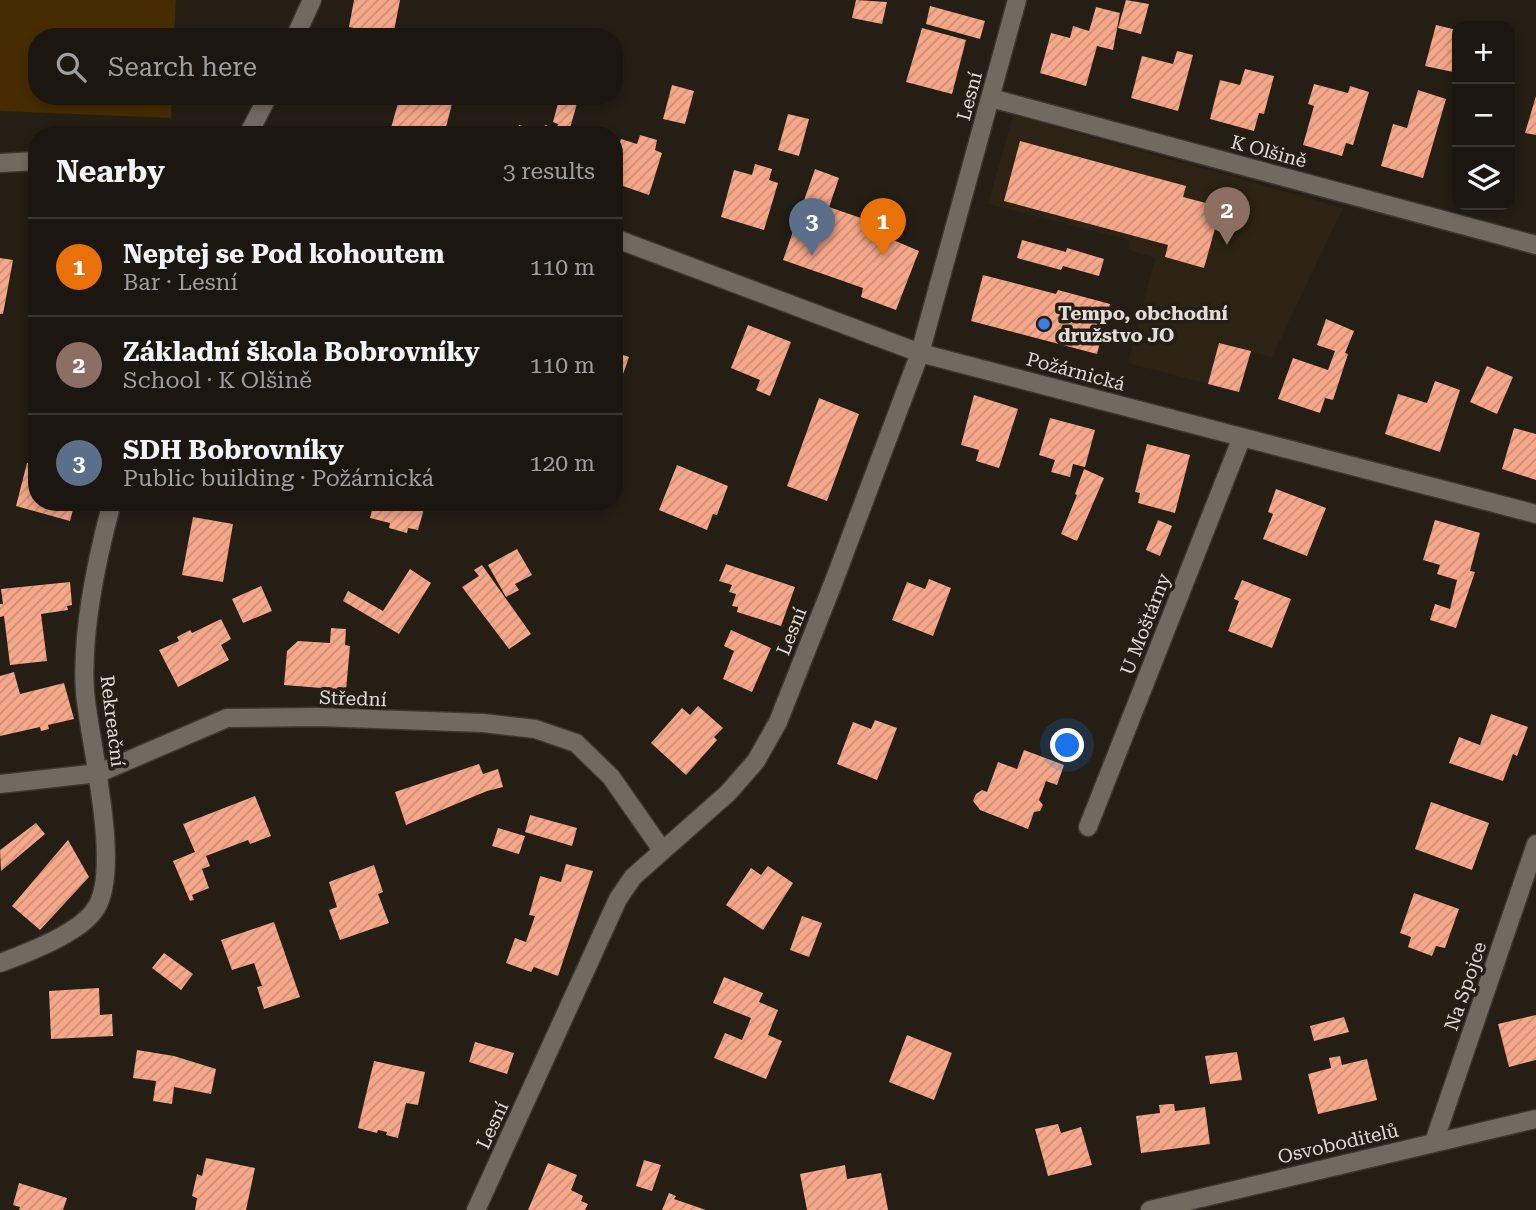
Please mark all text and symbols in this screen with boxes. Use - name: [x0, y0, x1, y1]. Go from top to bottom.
- map controls: [1452, 21, 1515, 210]
- button: +: [1452, 21, 1515, 84]
- search box: [28, 28, 623, 105]
- icon: search: [52, 48, 90, 86]
- text: Search here: [108, 52, 257, 82]
- street label: Lesní: [952, 69, 987, 123]
- button: −: [1452, 84, 1515, 147]
- street label: K Olšině: [1229, 130, 1309, 173]
- button: layers: [1452, 147, 1515, 210]
- text: Nearby: [56, 154, 165, 189]
- text: 3 results: [503, 158, 595, 185]
- pin: 2: [1204, 187, 1250, 245]
- pin: 3: [789, 198, 835, 256]
- pin: 1: [860, 198, 906, 256]
- text: Neptej se Pod kohoutem: [123, 239, 445, 269]
- text: 1: [73, 254, 85, 281]
- text: 110 m: [530, 254, 595, 281]
- text: Bar · Lesní: [123, 269, 238, 296]
- place label: Tempo, obchodní družstvo JO: [1058, 302, 1228, 347]
- marker: Tempo, obchodní družstvo JO: [1036, 316, 1052, 332]
- text: Základní škola Bobrovníky: [123, 337, 480, 367]
- street label: Požárnická: [1024, 347, 1128, 396]
- text: 2: [73, 352, 85, 379]
- text: 110 m: [530, 352, 595, 379]
- text: School · K Olšině: [123, 367, 312, 394]
- text: SDH Bobrovníky: [123, 435, 344, 465]
- text: 3: [73, 450, 85, 477]
- text: 120 m: [530, 450, 595, 477]
- text: Public building · Požárnická: [123, 465, 434, 492]
- street label: U Moštárny: [1116, 569, 1176, 678]
- street label: Lesní: [772, 604, 811, 659]
- street label: Rekreační: [95, 674, 130, 768]
- street label: Střední: [319, 686, 387, 711]
- your location: [1050, 728, 1084, 762]
- street label: Na Spojce: [1440, 939, 1491, 1034]
- street label: Lesní: [472, 1098, 513, 1153]
- street label: Osvoboditelů: [1275, 1118, 1401, 1169]

